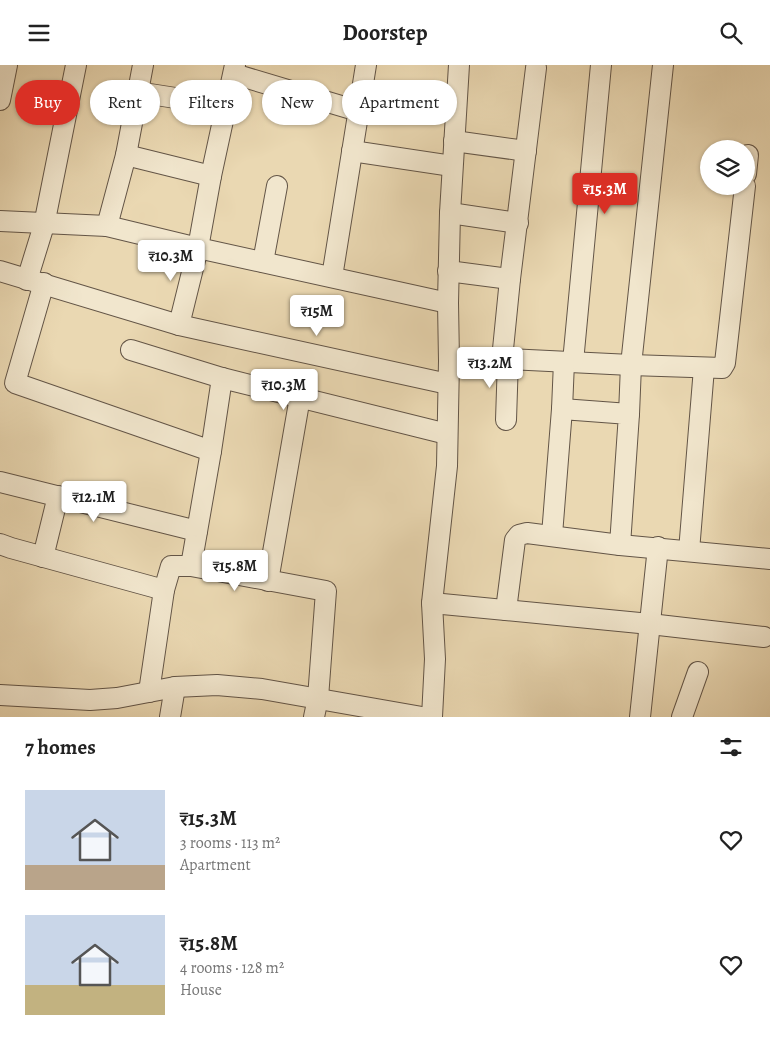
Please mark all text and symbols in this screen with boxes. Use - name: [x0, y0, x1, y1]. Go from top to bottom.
- text: Doorstep: [342, 18, 428, 48]
- icon: menu: [25, 19, 53, 47]
- icon: search: [717, 19, 745, 47]
- chip: Buy: [15, 80, 80, 125]
- chip: Rent: [90, 80, 160, 125]
- chip: Filters: [170, 80, 252, 125]
- chip: New: [262, 80, 332, 125]
- chip: Apartment: [342, 80, 457, 125]
- map controls: [700, 140, 755, 195]
- button: layers: [700, 140, 755, 195]
- pin: ₹15.3M: [564, 173, 646, 215]
- text: ₹15.3M: [583, 178, 627, 200]
- pin: ₹10.3M: [130, 239, 212, 282]
- text: ₹10.3M: [149, 245, 193, 267]
- pin: ₹15M: [287, 295, 347, 337]
- text: ₹15M: [301, 300, 333, 322]
- pin: ₹13.2M: [449, 347, 531, 389]
- text: ₹13.2M: [468, 352, 512, 374]
- pin: ₹10.3M: [243, 369, 325, 411]
- text: ₹10.3M: [262, 374, 306, 396]
- pin: ₹12.1M: [53, 481, 135, 523]
- text: ₹12.1M: [72, 486, 116, 508]
- pin: ₹15.8M: [194, 549, 276, 592]
- text: ₹15.8M: [213, 555, 257, 577]
- text: 7 homes: [25, 733, 96, 761]
- icon: filters: [717, 733, 745, 761]
- text: ₹15.3M: [180, 804, 237, 832]
- icon: home: [65, 810, 125, 870]
- icon: heart: [717, 826, 745, 854]
- text: 3 rooms · 113 m²: [180, 832, 280, 854]
- text: Apartment: [180, 854, 251, 876]
- text: ₹15.8M: [180, 929, 238, 957]
- icon: home: [65, 935, 125, 995]
- icon: heart: [717, 951, 745, 979]
- text: 4 rooms · 128 m²: [180, 957, 284, 979]
- text: House: [180, 979, 222, 1001]

